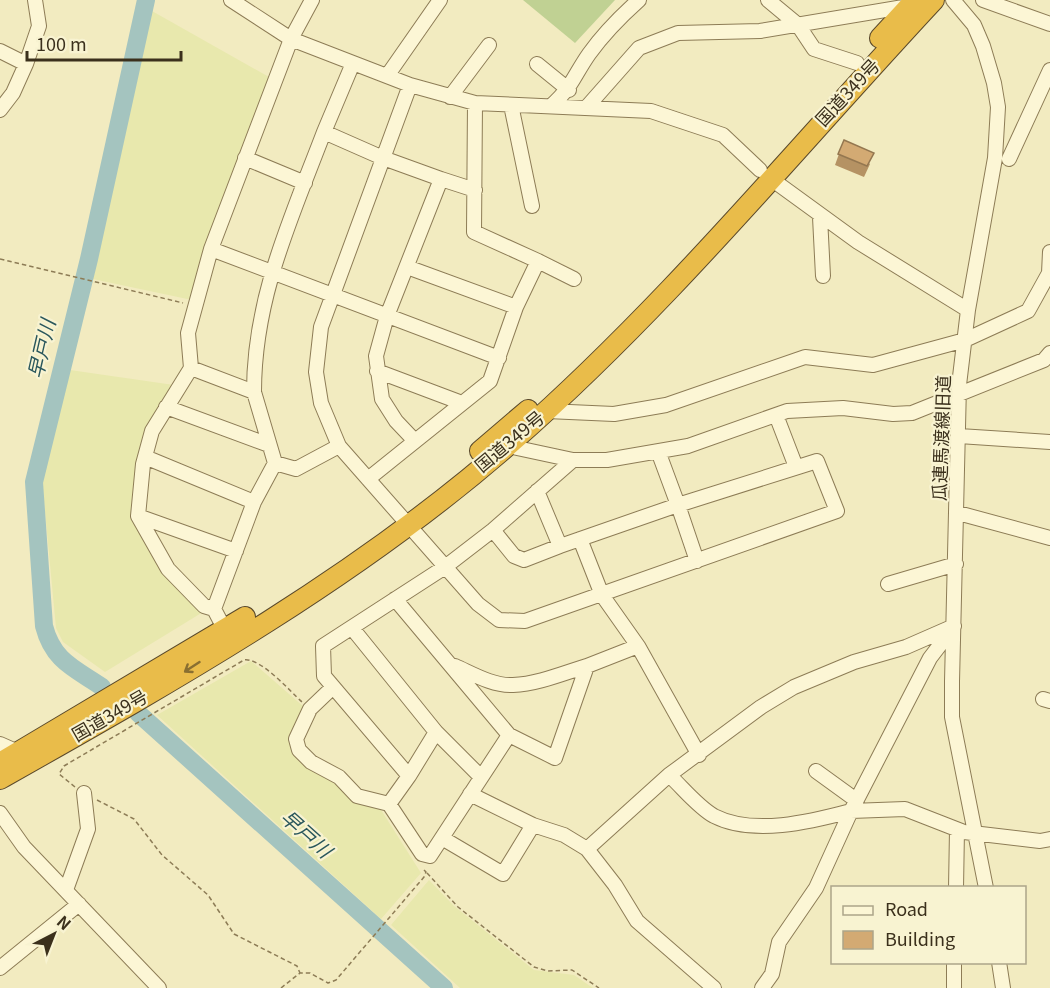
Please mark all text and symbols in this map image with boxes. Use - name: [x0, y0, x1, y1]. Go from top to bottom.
- scale bar: [27, 24, 182, 62]
- text: 100 m: [36, 30, 87, 56]
- street label: 国道349号: [808, 52, 885, 131]
- water label: 早戸川: [20, 314, 62, 381]
- street label: 瓜連馬渡線旧道: [925, 375, 955, 501]
- street label: 国道349号: [468, 404, 549, 477]
- one-way arrow: [184, 661, 200, 673]
- street label: 国道349号: [66, 682, 152, 747]
- water label: 早戸川: [275, 802, 340, 865]
- legend: [831, 886, 1026, 964]
- text: Road: [885, 895, 928, 921]
- north arrow: [24, 904, 84, 964]
- text: N: [52, 909, 77, 935]
- text: Building: [885, 925, 955, 951]

